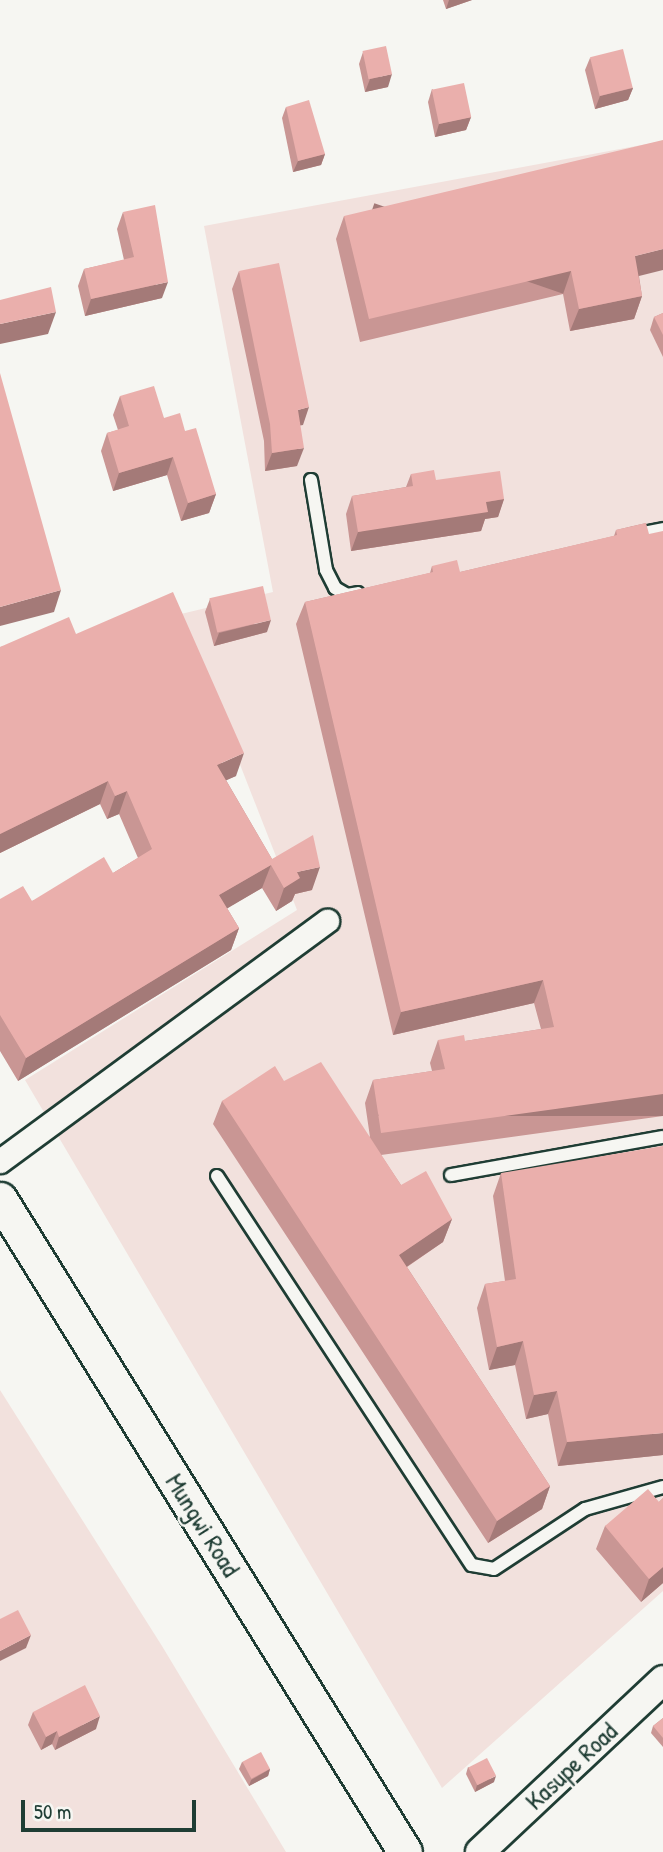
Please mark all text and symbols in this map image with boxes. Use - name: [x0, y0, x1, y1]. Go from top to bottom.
- street label: Mungwi Road: [159, 1468, 247, 1582]
- street label: Kasupe Road: [519, 1716, 623, 1816]
- scale bar: [24, 1786, 200, 1830]
- text: 50 m: [34, 1797, 71, 1826]

